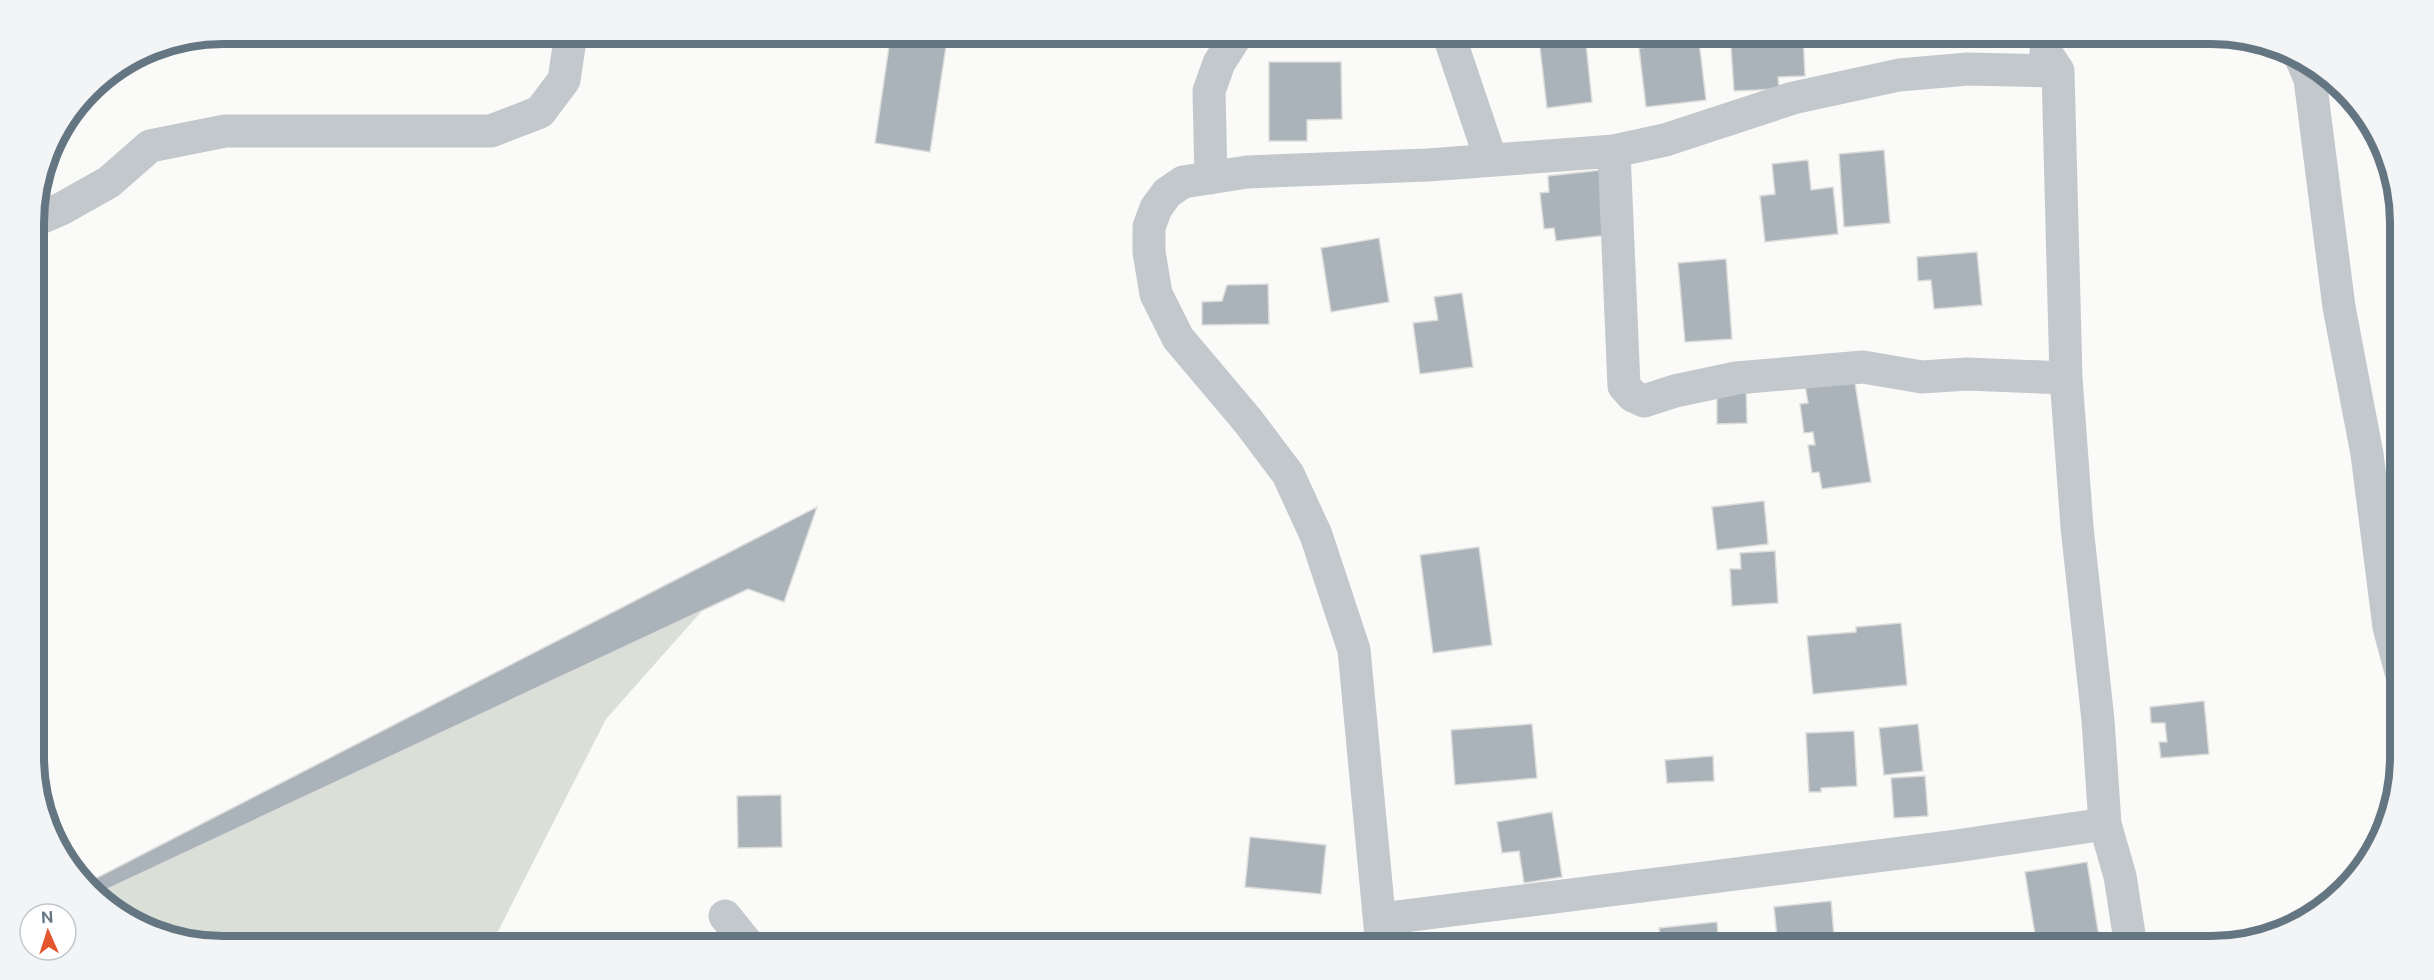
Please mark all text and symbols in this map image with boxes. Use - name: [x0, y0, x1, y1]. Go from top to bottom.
- north arrow: [18, 902, 78, 962]
- text: N: [40, 908, 54, 927]

